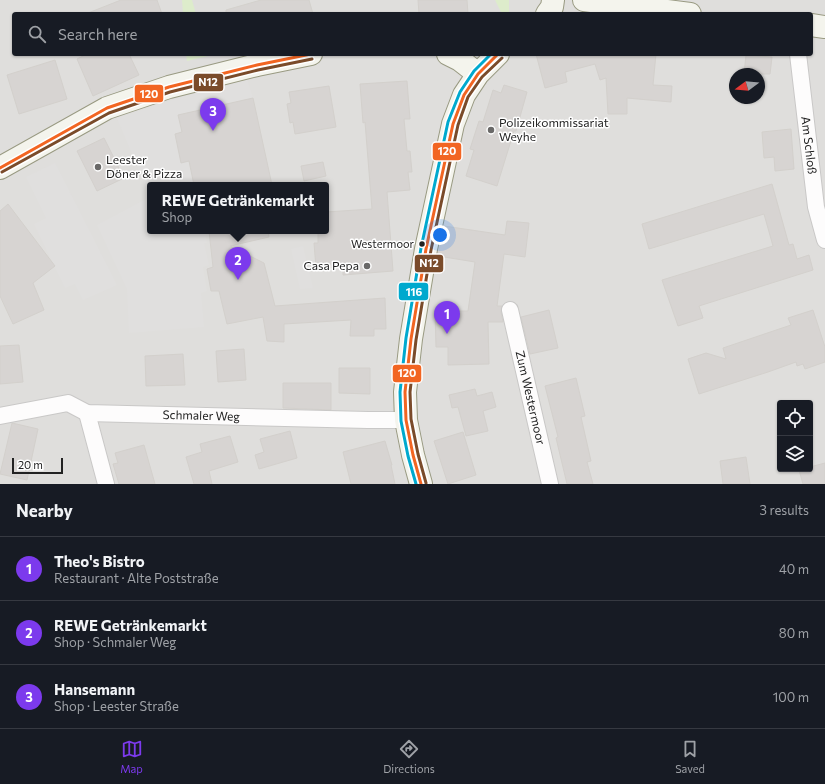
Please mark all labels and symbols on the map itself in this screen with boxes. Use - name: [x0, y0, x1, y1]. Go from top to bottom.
- north arrow: [729, 68, 765, 104]
- line badge: N12: [193, 73, 224, 92]
- text: N12: [198, 75, 218, 88]
- line badge: 120: [134, 84, 164, 103]
- text: 120: [140, 87, 158, 100]
- pin: 3: [200, 98, 226, 131]
- place label: Polizeikommissariat Weyhe: [499, 115, 609, 143]
- street label: Am Schloß: [799, 115, 820, 175]
- marker: Polizeikommissariat Weyhe: [486, 125, 496, 135]
- line badge: 120: [432, 142, 462, 161]
- text: 120: [438, 144, 456, 157]
- place label: Leester Döner & Pizza: [106, 152, 182, 180]
- marker: Leester Döner & Pizza: [93, 162, 103, 172]
- your location: [430, 225, 450, 245]
- place label: Westermoor: [351, 237, 415, 250]
- marker: Westermoor: [417, 239, 427, 249]
- pin: 2: [225, 247, 251, 280]
- line badge: N12: [414, 254, 444, 273]
- text: N12: [419, 256, 439, 269]
- place label: Casa Pepa: [303, 258, 359, 272]
- marker: Casa Pepa: [362, 261, 372, 271]
- line badge: 116: [398, 282, 429, 301]
- text: 116: [406, 285, 423, 298]
- pin: 1: [434, 301, 460, 334]
- street label: Zum Westermoor: [514, 349, 549, 446]
- line badge: 120: [392, 364, 422, 383]
- text: 120: [398, 366, 416, 379]
- street label: Schmaler Weg: [162, 407, 241, 423]
- scale bar: [12, 456, 63, 475]

